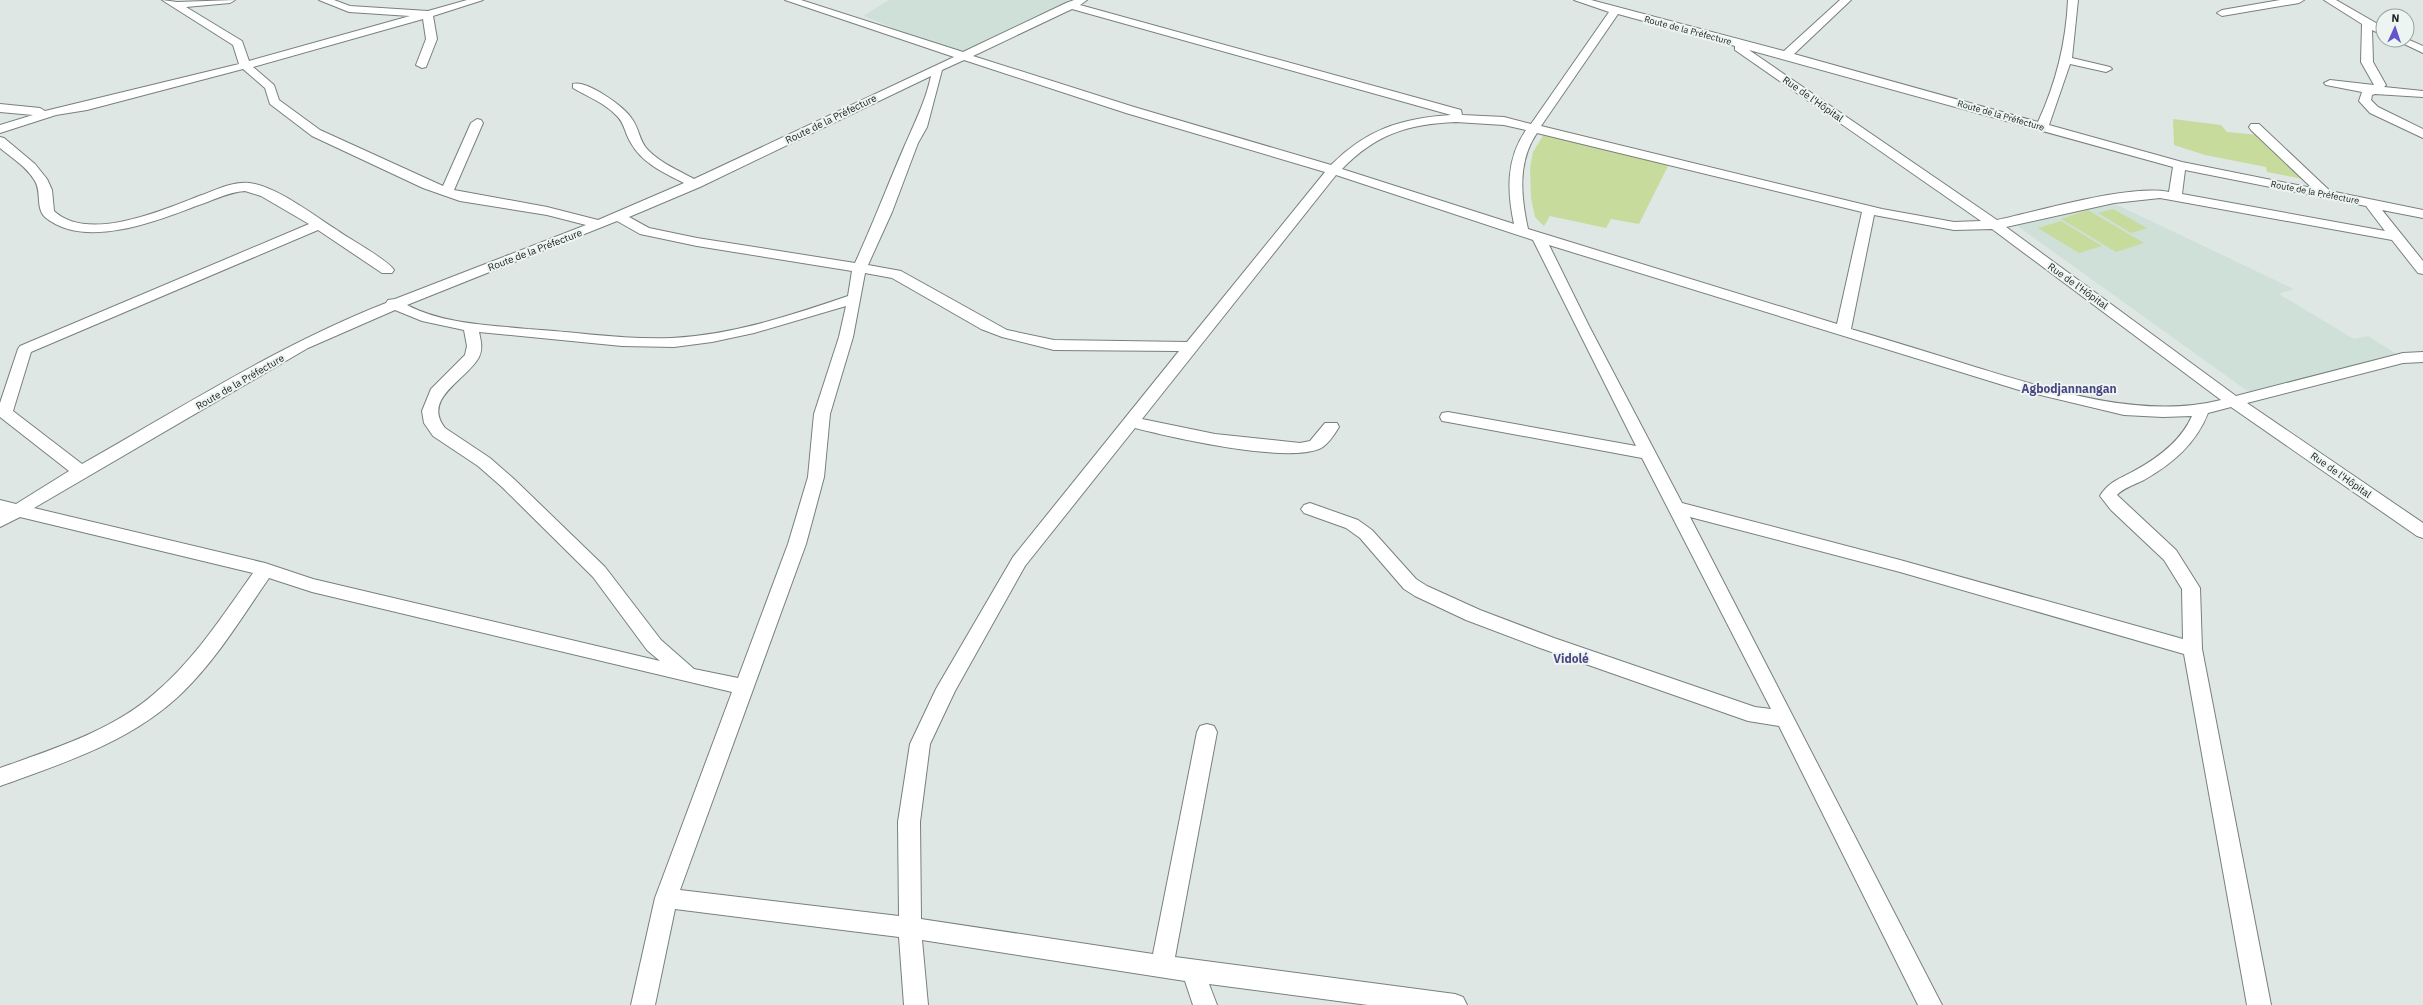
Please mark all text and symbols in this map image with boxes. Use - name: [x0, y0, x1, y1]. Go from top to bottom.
- north arrow: [2375, 8, 2415, 48]
- text: N: [2391, 11, 2400, 25]
- street label: Route de la Préfecture: [1643, 13, 1733, 47]
- street label: Rue de l'Hôpital: [1780, 73, 1846, 125]
- street label: Route de la Préfecture: [783, 91, 879, 147]
- street label: Route de la Préfecture: [1956, 97, 2046, 133]
- street label: Route de la Préfecture: [2270, 178, 2360, 206]
- street label: Route de la Préfecture: [486, 226, 584, 274]
- street label: Rue de l'Hôpital: [2045, 260, 2111, 312]
- street label: Route de la Préfecture: [193, 351, 287, 413]
- district label: Agbodjannangan: [2021, 381, 2117, 396]
- street label: Rue de l'Hôpital: [2308, 449, 2374, 501]
- district label: Vidolé: [1553, 651, 1589, 666]

